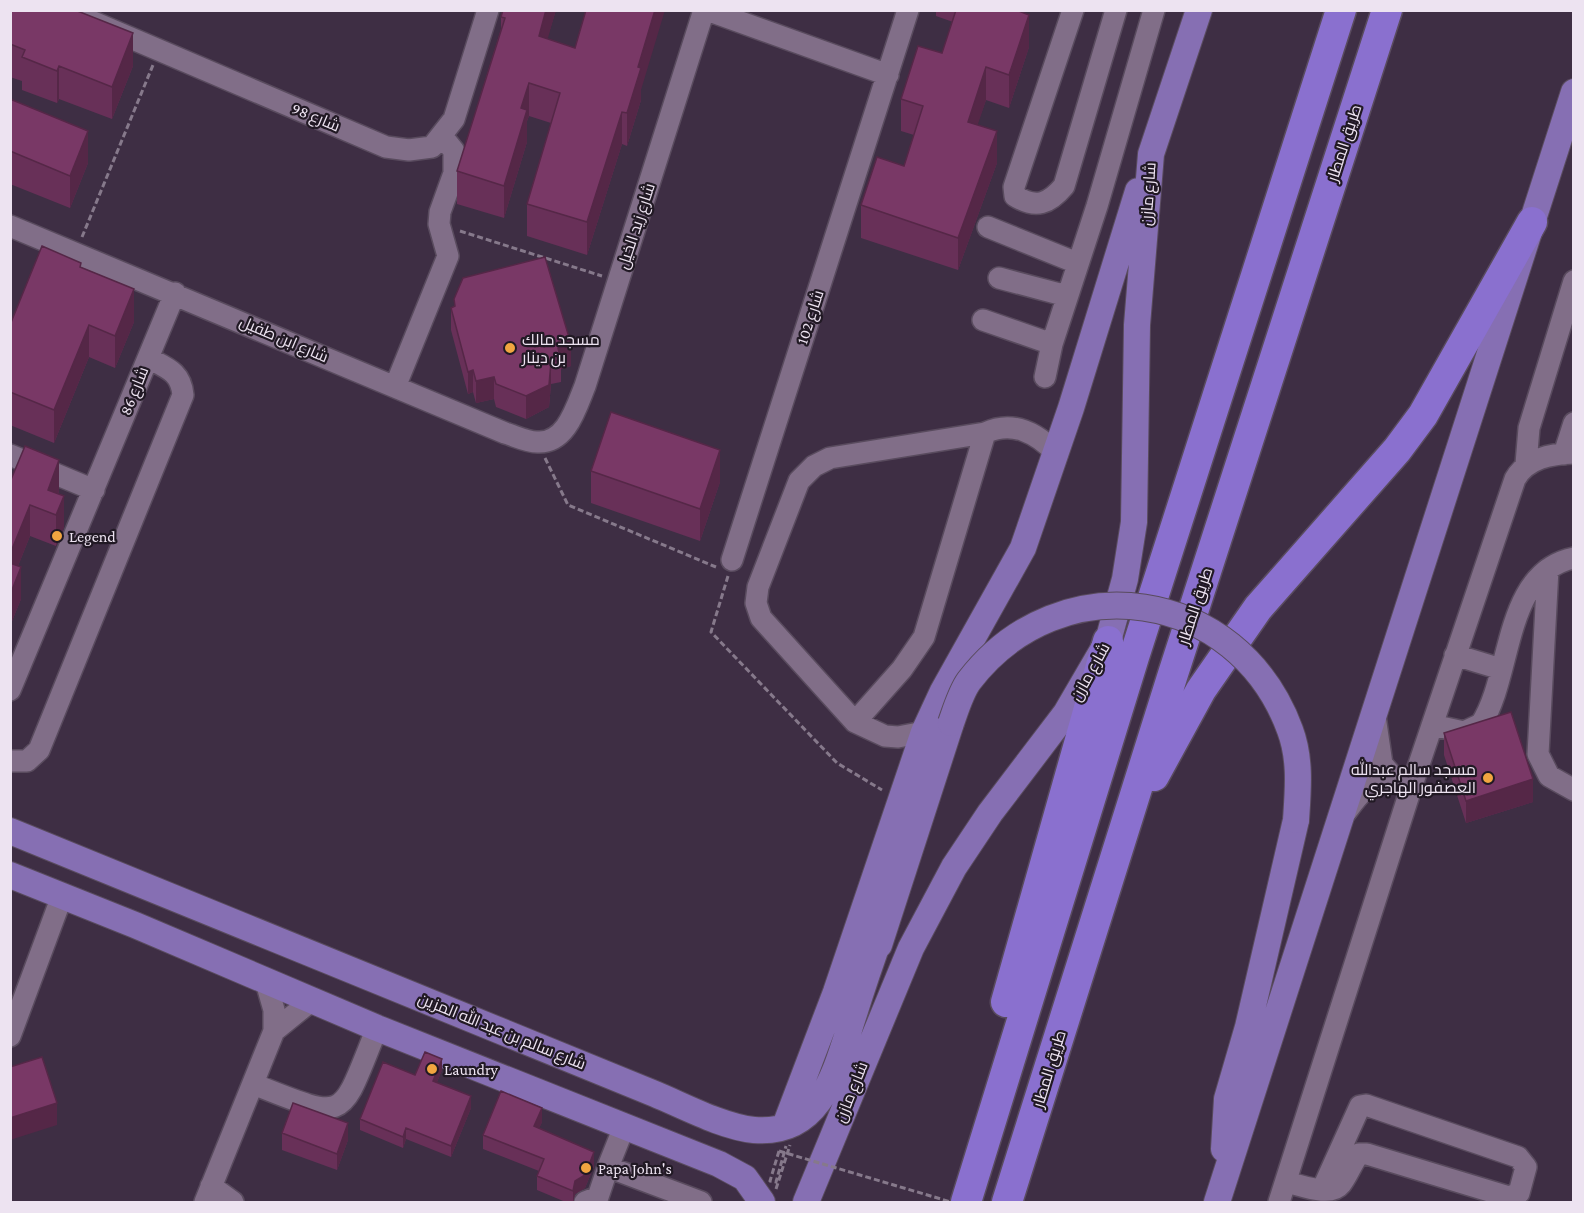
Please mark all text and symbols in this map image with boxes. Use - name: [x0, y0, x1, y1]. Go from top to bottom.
- street label: شارع 98: [288, 99, 343, 137]
- street label: طريق المطار: [1323, 102, 1366, 185]
- street label: شارع مازن: [1137, 162, 1162, 227]
- street label: شارع زيد الخيل: [614, 181, 661, 272]
- street label: شارع 102: [793, 288, 830, 347]
- street label: شارع ابن طفيل: [236, 313, 331, 368]
- place label: مسجد مالك بن دينار: [521, 331, 600, 368]
- marker: مسجد مالك بن دينار: [503, 341, 517, 355]
- street label: شارع 86: [117, 364, 154, 419]
- place label: Legend: [69, 528, 116, 546]
- marker: Legend: [50, 529, 64, 543]
- street label: طريق المطار: [1174, 565, 1217, 648]
- street label: شارع مازن: [1067, 640, 1116, 706]
- place label: مسجد سالم عبدالله العصفور الهاجري: [1351, 759, 1476, 801]
- marker: مسجد سالم عبدالله العصفور الهاجري: [1481, 771, 1495, 785]
- street label: شارع سالم بن عبد الله المزين: [415, 988, 589, 1075]
- street label: طريق المطار: [1029, 1028, 1071, 1111]
- street label: شارع مازن: [831, 1059, 874, 1126]
- place label: Laundry: [444, 1061, 499, 1079]
- marker: Laundry: [425, 1062, 439, 1076]
- place label: Papa John's: [598, 1160, 672, 1178]
- marker: Papa John's: [579, 1161, 593, 1175]

